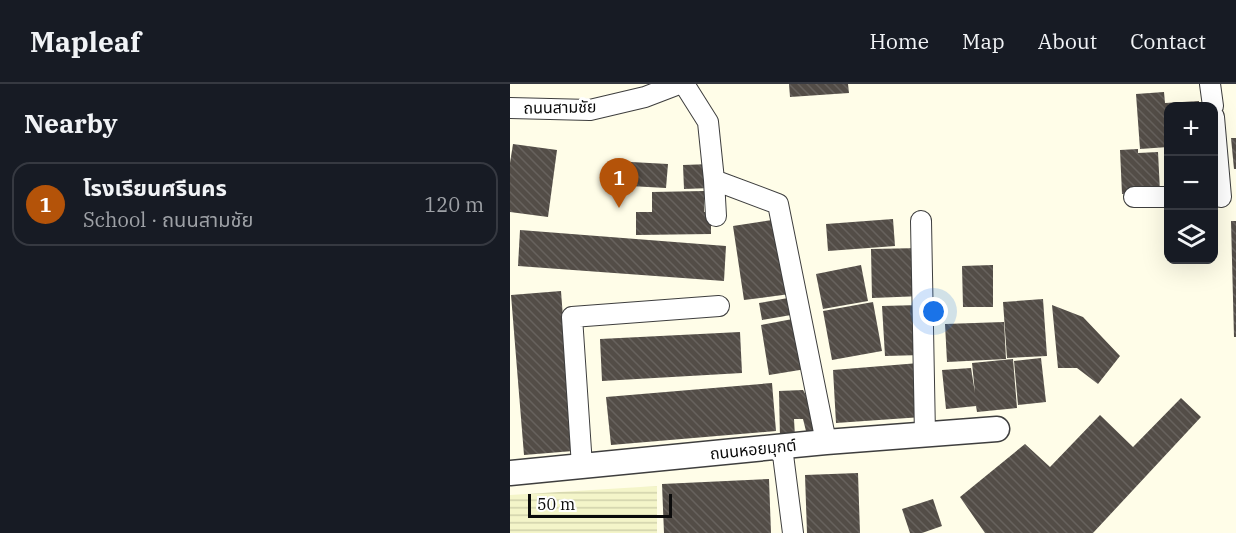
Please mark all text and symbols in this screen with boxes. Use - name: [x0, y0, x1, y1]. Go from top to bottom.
- text: Mapleaf: [30, 23, 141, 60]
- text: Home: [869, 27, 929, 55]
- text: Map: [962, 27, 1005, 55]
- text: About: [1038, 27, 1097, 55]
- text: Contact: [1130, 27, 1206, 55]
- street label: ถนนสามชัย: [523, 96, 597, 118]
- map controls: [1164, 102, 1218, 264]
- button: +: [1164, 102, 1218, 156]
- text: Nearby: [24, 106, 118, 140]
- button: −: [1164, 156, 1218, 210]
- pin: 1: [600, 158, 638, 208]
- text: โรงเรียนศรีนคร: [83, 173, 227, 202]
- text: 1: [40, 191, 52, 218]
- text: 120 m: [424, 191, 484, 218]
- text: School · ถนนสามชัย: [83, 206, 253, 233]
- button: layers: [1164, 210, 1218, 264]
- your location: [919, 297, 948, 326]
- street label: ถนนหอยมุกต์: [709, 435, 797, 463]
- scale bar: [528, 491, 672, 518]
- text: 50 m: [537, 494, 575, 514]

